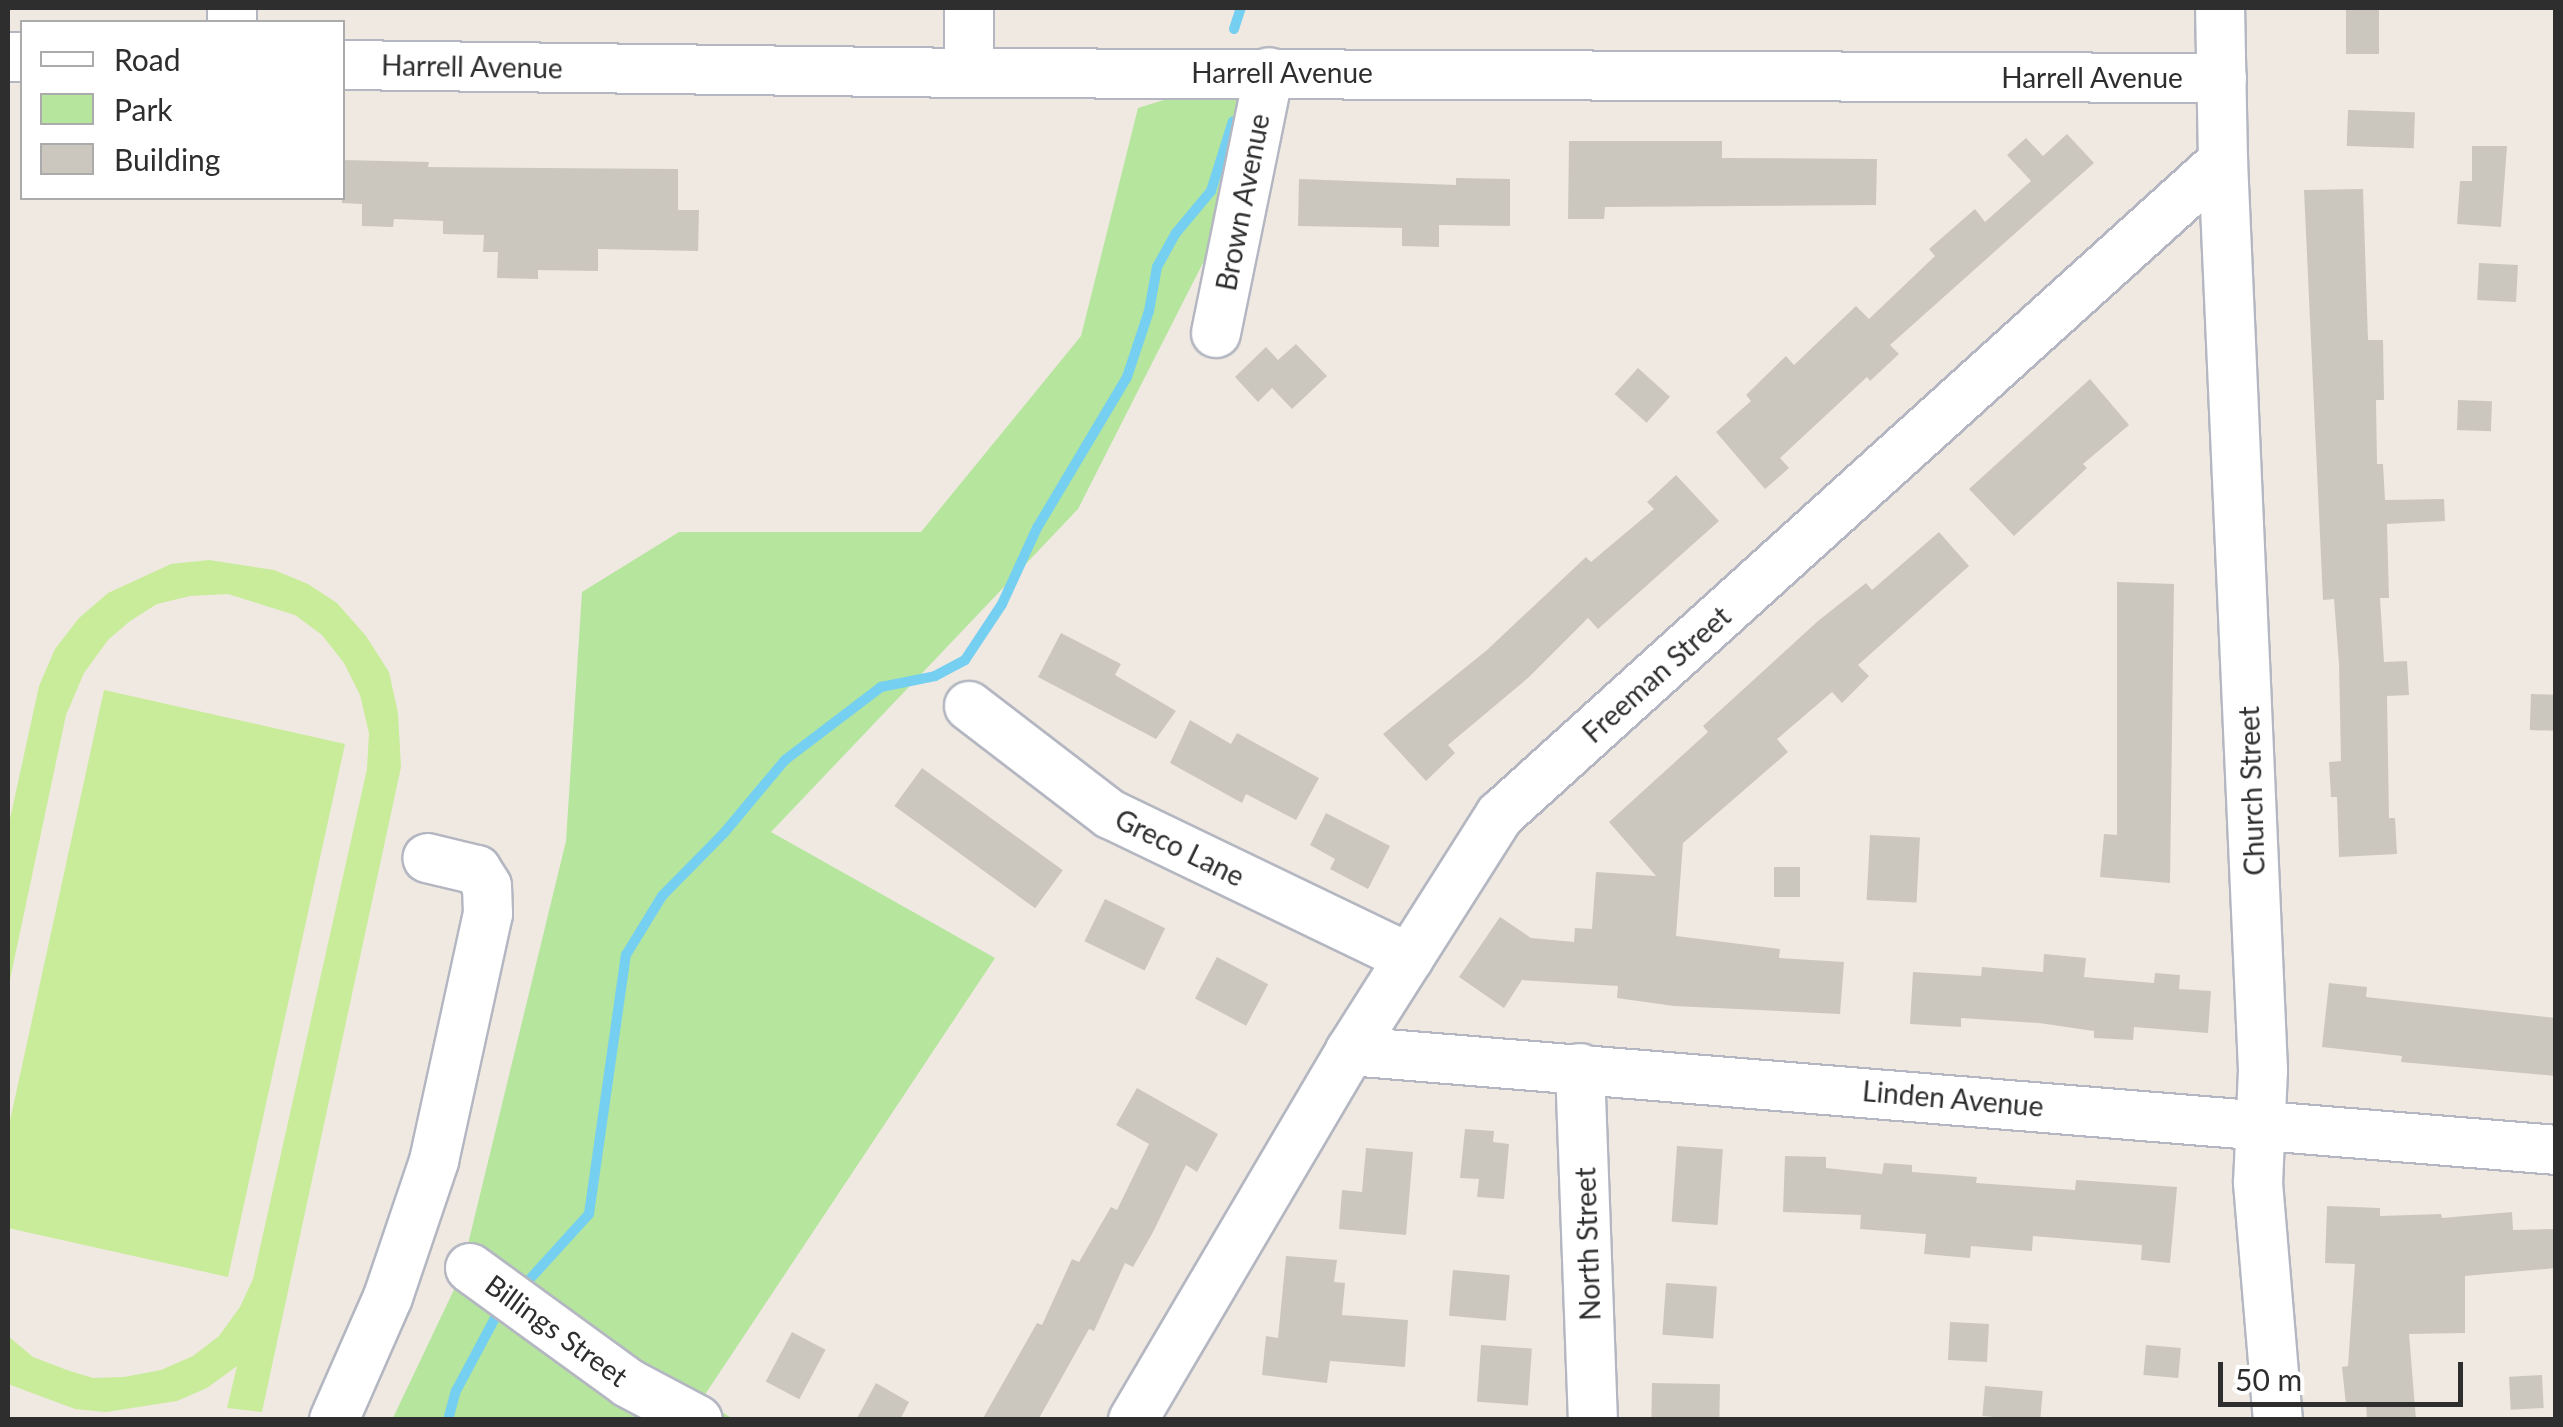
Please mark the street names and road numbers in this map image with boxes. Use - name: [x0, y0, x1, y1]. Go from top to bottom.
- street label: Harrell Avenue: [380, 48, 564, 84]
- street label: Harrell Avenue: [1191, 55, 1373, 89]
- street label: Harrell Avenue: [2001, 60, 2183, 94]
- street label: Brown Avenue: [1208, 110, 1276, 294]
- street label: Freeman Street: [1575, 599, 1737, 749]
- street label: Church Street: [2231, 706, 2271, 876]
- street label: Greco Lane: [1110, 801, 1250, 893]
- street label: Linden Avenue: [1861, 1073, 2045, 1123]
- street label: North Street: [1568, 1167, 1606, 1321]
- street label: Billings Street: [479, 1267, 635, 1393]

